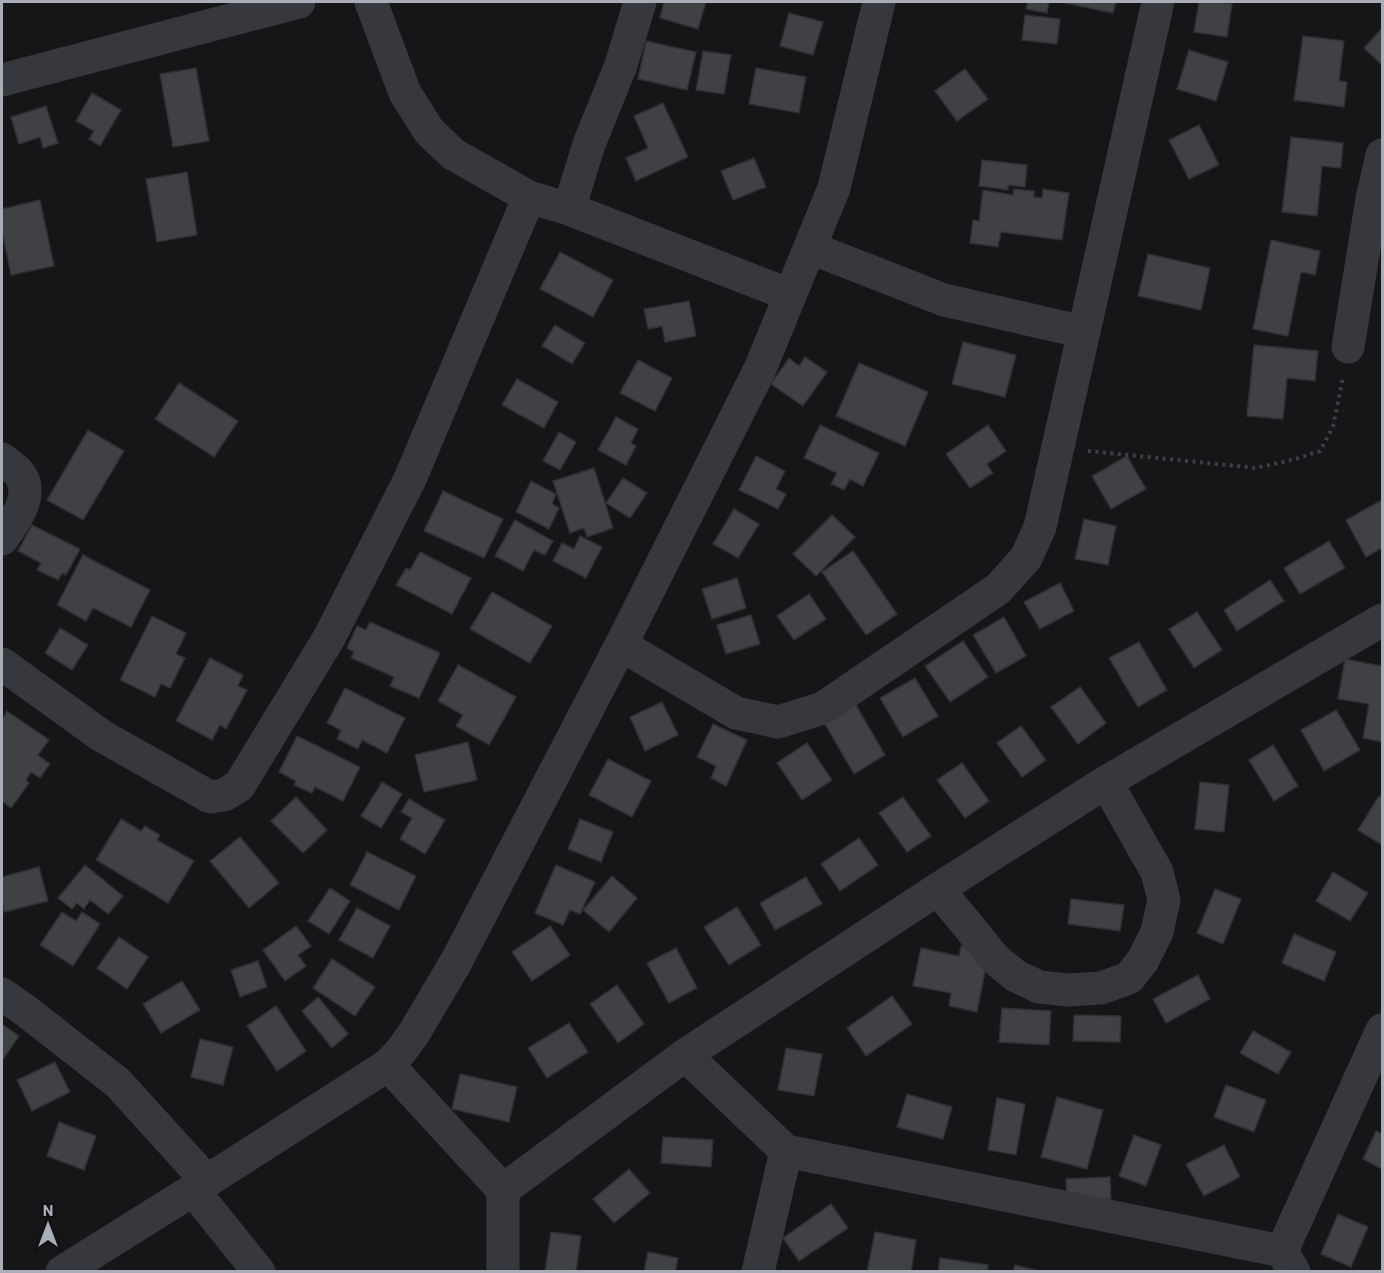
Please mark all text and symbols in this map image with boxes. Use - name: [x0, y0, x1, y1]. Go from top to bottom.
- north arrow: [18, 1195, 78, 1255]
- text: N: [43, 1200, 53, 1219]

